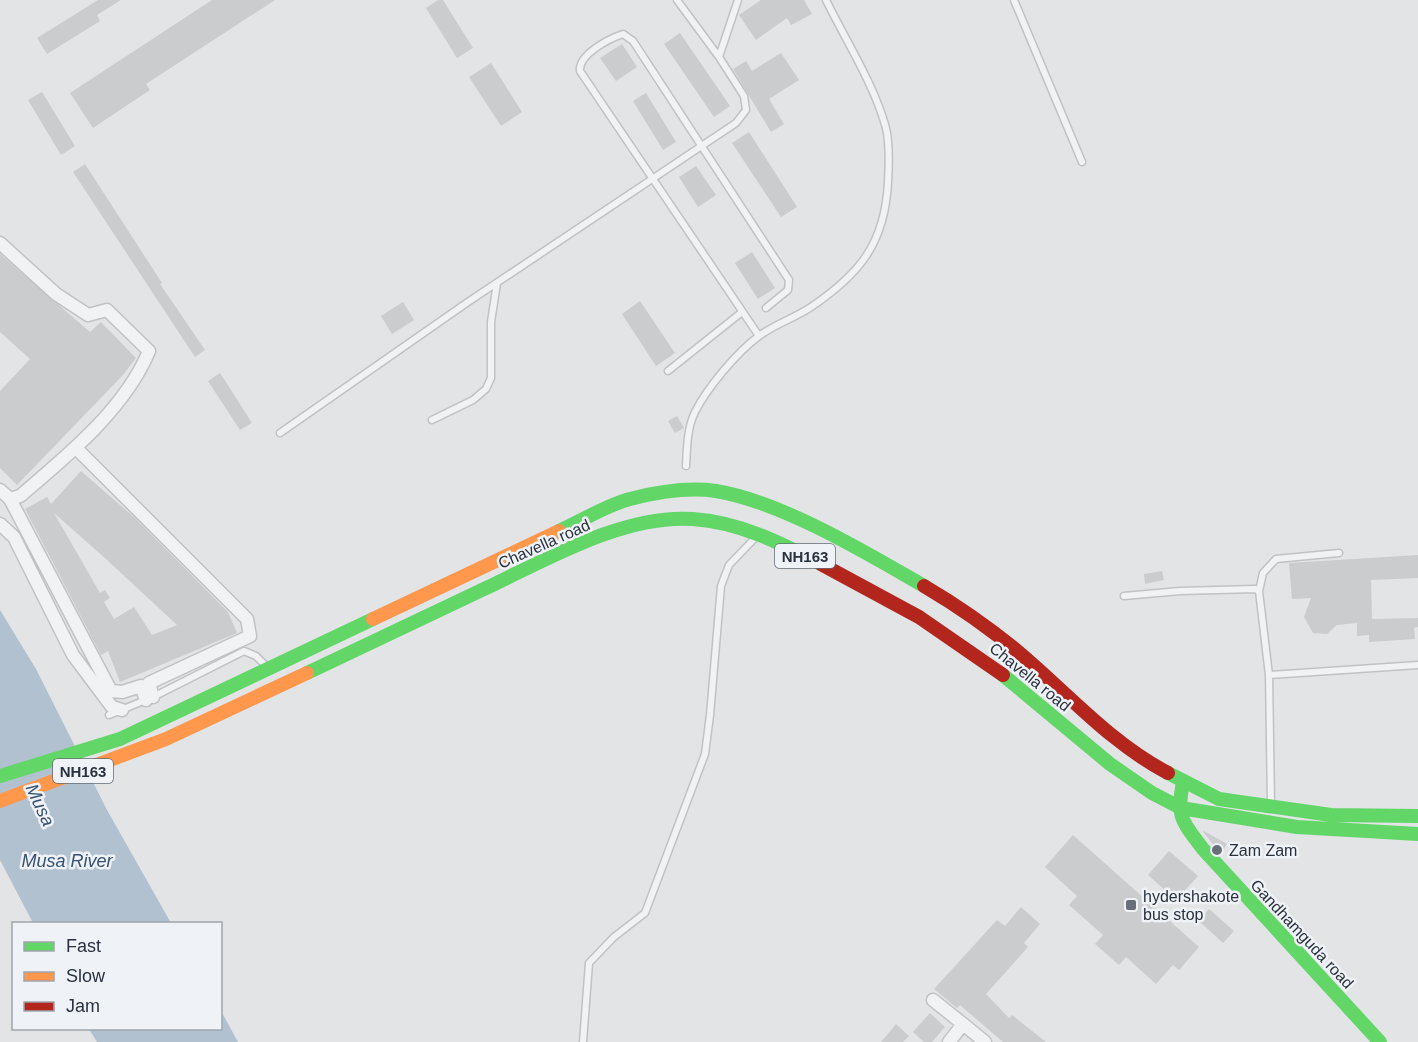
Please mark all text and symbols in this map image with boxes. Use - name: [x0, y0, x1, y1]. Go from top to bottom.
- street label: Chavella road: [495, 516, 593, 572]
- road number: NH163: [775, 544, 835, 568]
- street label: Chavella road: [986, 639, 1074, 715]
- road number: NH163: [53, 759, 113, 783]
- water label: Musa: [22, 781, 58, 829]
- place label: Zam Zam: [1229, 842, 1297, 859]
- marker: Zam Zam: [1210, 843, 1224, 857]
- water label: Musa River: [21, 851, 114, 871]
- street label: Gandhamguda road: [1247, 876, 1357, 992]
- place label: hydershakote bus stop: [1143, 888, 1239, 923]
- marker: hydershakote bus stop: [1124, 898, 1138, 912]
- legend: [12, 922, 222, 1030]
- text: Fast: [66, 936, 101, 956]
- text: Slow: [66, 966, 106, 986]
- text: Jam: [66, 996, 100, 1016]

